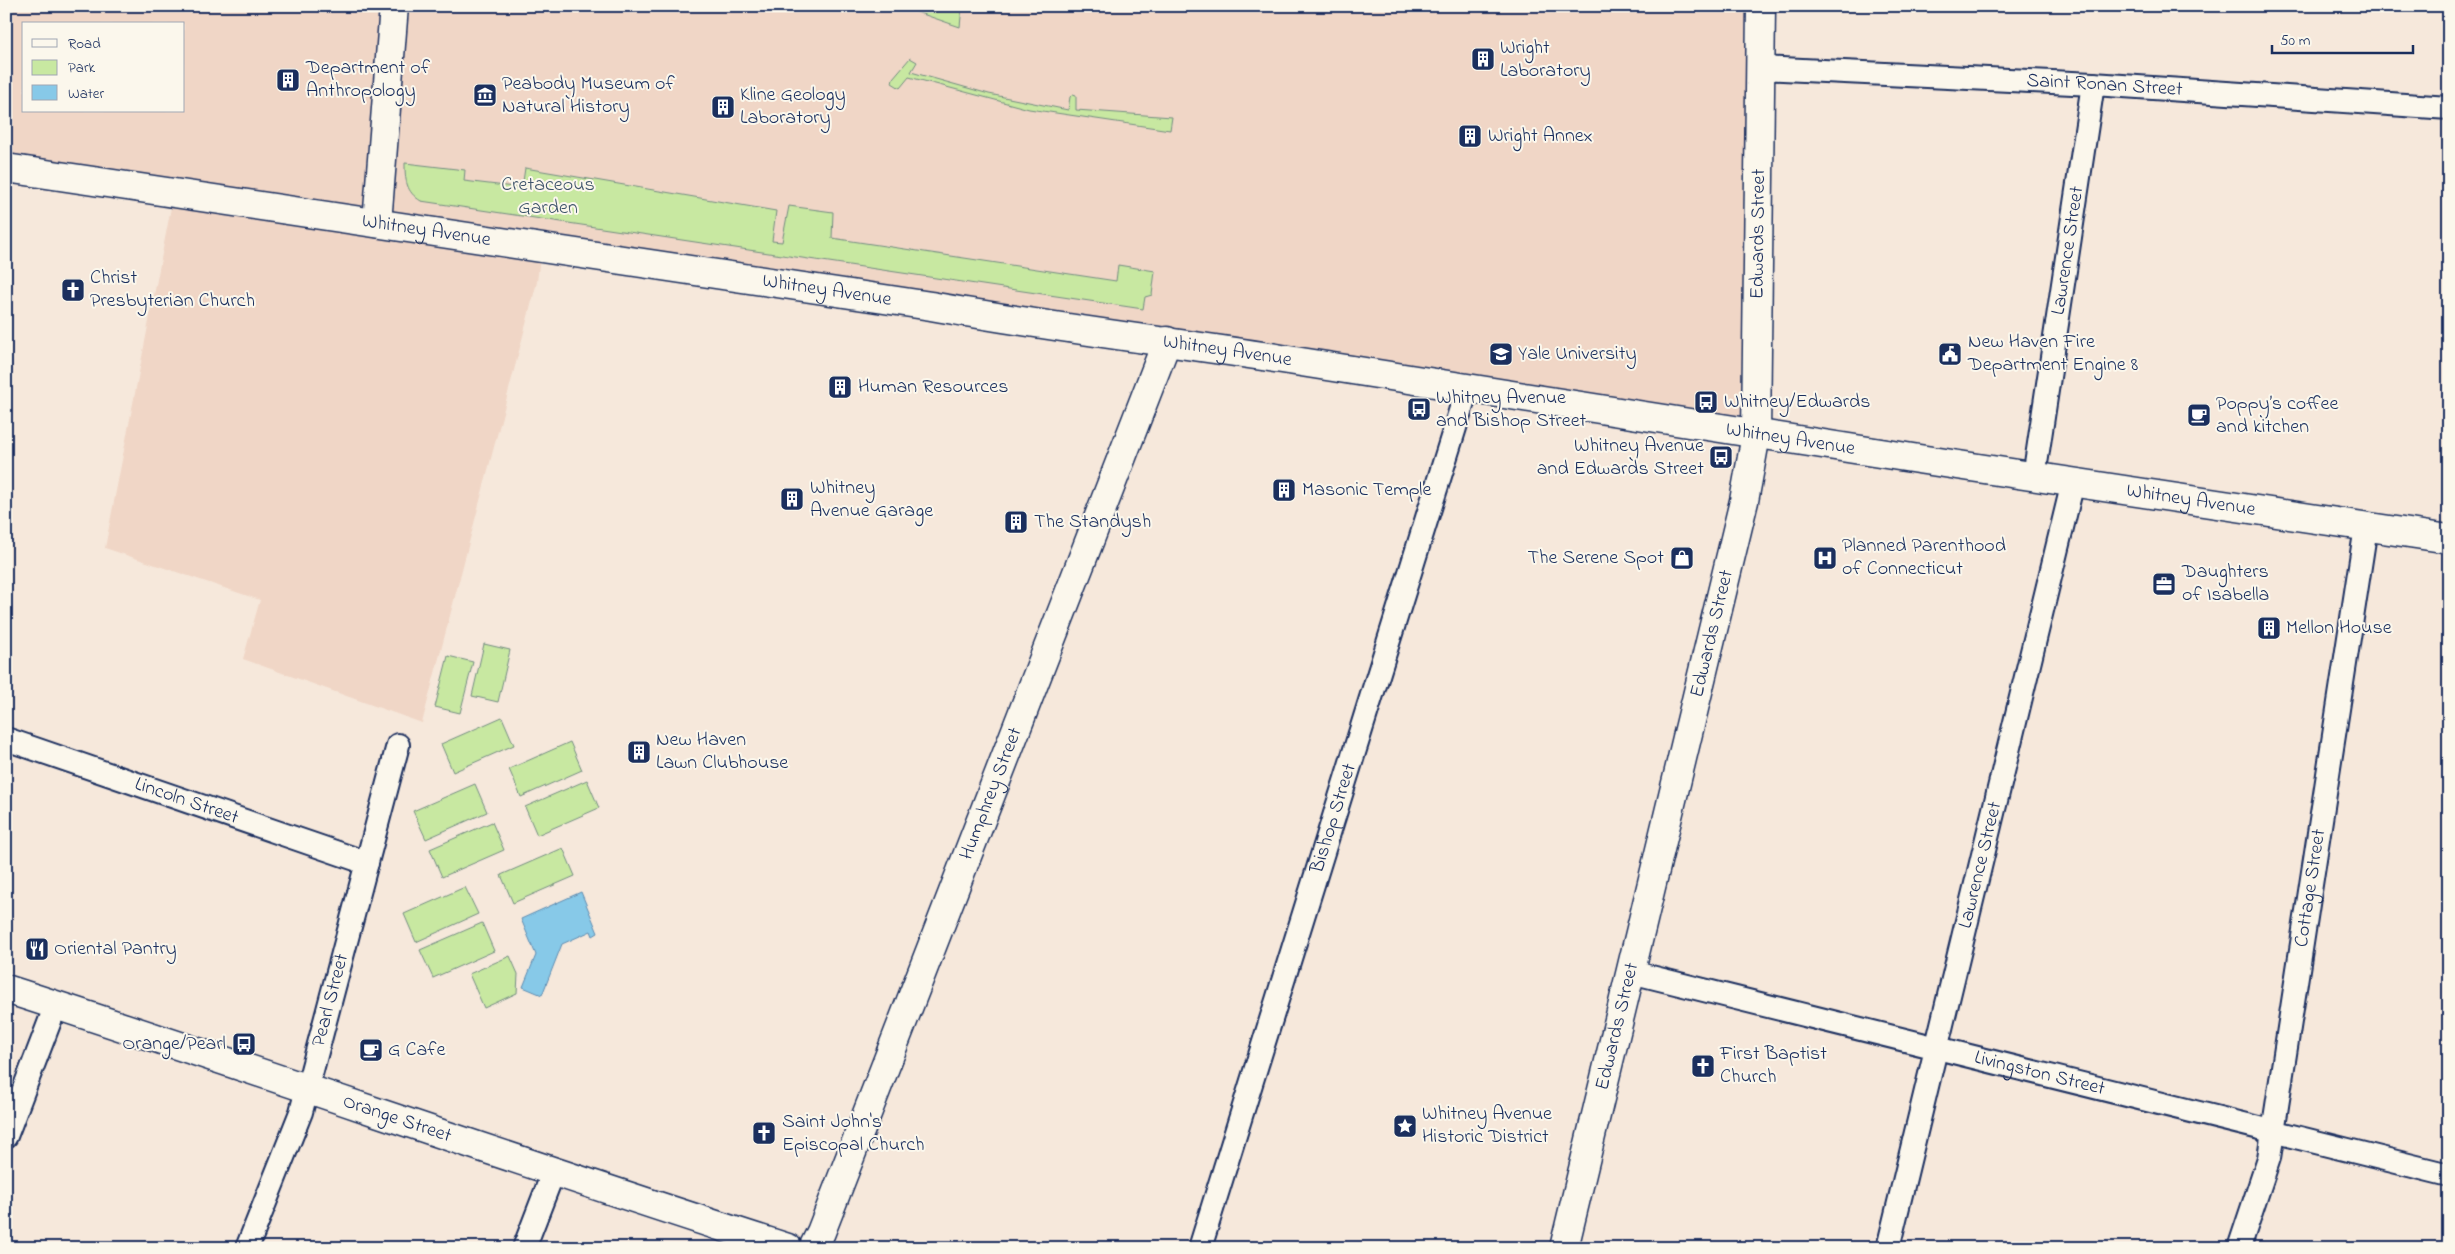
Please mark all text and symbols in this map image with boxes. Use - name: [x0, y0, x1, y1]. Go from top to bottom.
- legend: [22, 22, 185, 112]
- scale bar: [2272, 22, 2414, 54]
- text: 50 m: [2280, 30, 2311, 52]
- text: Road: [68, 33, 101, 55]
- place label: Wright Laboratory: [1500, 34, 1591, 86]
- building icon: Wright Laboratory: [1470, 46, 1496, 72]
- place label: Department of Anthropology: [305, 54, 431, 107]
- text: Park: [68, 57, 96, 79]
- street label: Saint Ronan Street: [2026, 66, 2184, 105]
- building icon: Department of Anthropology: [275, 67, 301, 93]
- place label: Peabody Museum of Natural History: [502, 70, 675, 122]
- place label: Kline Geology Laboratory: [740, 81, 846, 133]
- museum icon: Peabody Museum of Natural History: [472, 82, 498, 108]
- text: Water: [68, 83, 104, 105]
- building icon: Kline Geology Laboratory: [710, 94, 736, 120]
- place label: Wright Annex: [1488, 122, 1593, 152]
- building icon: Wright Annex: [1457, 123, 1483, 149]
- street label: Edwards Street: [1743, 168, 1774, 299]
- park label: Cretaceous Garden: [501, 171, 595, 223]
- street label: Lawrence Street: [2044, 184, 2092, 317]
- street label: Whitney Avenue: [360, 207, 493, 255]
- place label: Christ Presbyterian Church: [90, 264, 255, 316]
- street label: Whitney Avenue: [760, 267, 893, 314]
- church icon: Christ Presbyterian Church: [60, 277, 86, 303]
- street label: Whitney Avenue: [1161, 327, 1294, 375]
- place label: New Haven Fire Department Engine 8: [1967, 328, 2138, 381]
- place label: Yale University: [1518, 340, 1637, 369]
- school or university icon: Yale University: [1488, 341, 1514, 367]
- public building icon: New Haven Fire Department Engine 8: [1937, 341, 1963, 367]
- place label: Human Resources: [858, 373, 1008, 402]
- building icon: Human Resources: [827, 374, 853, 400]
- place label: Whitney Avenue and Bishop Street: [1436, 384, 1587, 436]
- place label: Whitney/Edwards: [1724, 388, 1870, 417]
- bus stop icon: Whitney/Edwards: [1693, 389, 1719, 415]
- place label: Poppy’s coffee and kitchen: [2216, 390, 2339, 442]
- bus stop icon: Whitney Avenue and Bishop Street: [1406, 396, 1432, 422]
- cafe icon: Poppy’s coffee and kitchen: [2186, 402, 2212, 428]
- street label: Whitney Avenue: [1724, 415, 1857, 464]
- place label: Whitney Avenue and Edwards Street: [1537, 432, 1704, 484]
- bus stop icon: Whitney Avenue and Edwards Street: [1708, 444, 1734, 470]
- place label: Whitney Avenue Garage: [810, 474, 933, 527]
- place label: Masonic Temple: [1302, 476, 1431, 505]
- street label: Whitney Avenue: [2124, 476, 2257, 524]
- building icon: Masonic Temple: [1271, 477, 1297, 503]
- building icon: Whitney Avenue Garage: [779, 486, 805, 512]
- place label: The Standysh: [1034, 508, 1151, 537]
- building icon: The Standysh: [1003, 509, 1029, 535]
- place label: Planned Parenthood of Connecticut: [1842, 532, 2006, 584]
- place label: The Serene Spot: [1527, 544, 1664, 573]
- shop icon: The Serene Spot: [1669, 545, 1695, 571]
- hospital icon: Planned Parenthood of Connecticut: [1812, 545, 1838, 571]
- place label: Daughters of Isabella: [2181, 558, 2269, 610]
- street label: Edwards Street: [1683, 567, 1741, 700]
- office icon: Daughters of Isabella: [2151, 571, 2177, 597]
- place label: Mellon House: [2286, 614, 2392, 643]
- building icon: Mellon House: [2256, 615, 2282, 641]
- street label: Humphrey Street: [952, 723, 1030, 864]
- place label: New Haven Lawn Clubhouse: [656, 726, 788, 778]
- building icon: New Haven Lawn Clubhouse: [626, 739, 652, 765]
- street label: Bishop Street: [1303, 760, 1364, 878]
- street label: Lincoln Street: [131, 770, 243, 832]
- street label: Lawrence Street: [1951, 798, 2010, 931]
- street label: Cottage Street: [2287, 827, 2334, 949]
- place label: Oriental Pantry: [54, 935, 177, 964]
- restaurant icon: Oriental Pantry: [24, 936, 50, 962]
- street label: Pearl Street: [304, 950, 357, 1050]
- street label: Edwards Street: [1588, 959, 1647, 1093]
- place label: Orange/Pearl: [122, 1030, 226, 1060]
- bus stop icon: Orange/Pearl: [231, 1031, 257, 1057]
- place label: G Cafe: [388, 1036, 446, 1065]
- cafe icon: G Cafe: [358, 1037, 384, 1063]
- place label: First Baptist Church: [1719, 1040, 1827, 1092]
- street label: Livingston Street: [1971, 1043, 2108, 1104]
- church icon: First Baptist Church: [1690, 1053, 1716, 1079]
- street label: Orange Street: [339, 1087, 456, 1151]
- place label: Whitney Avenue Historic District: [1422, 1100, 1552, 1152]
- place label: Saint John's Episcopal Church: [782, 1108, 925, 1160]
- place icon: Whitney Avenue Historic District: [1392, 1113, 1418, 1139]
- church icon: Saint John's Episcopal Church: [751, 1120, 777, 1146]

